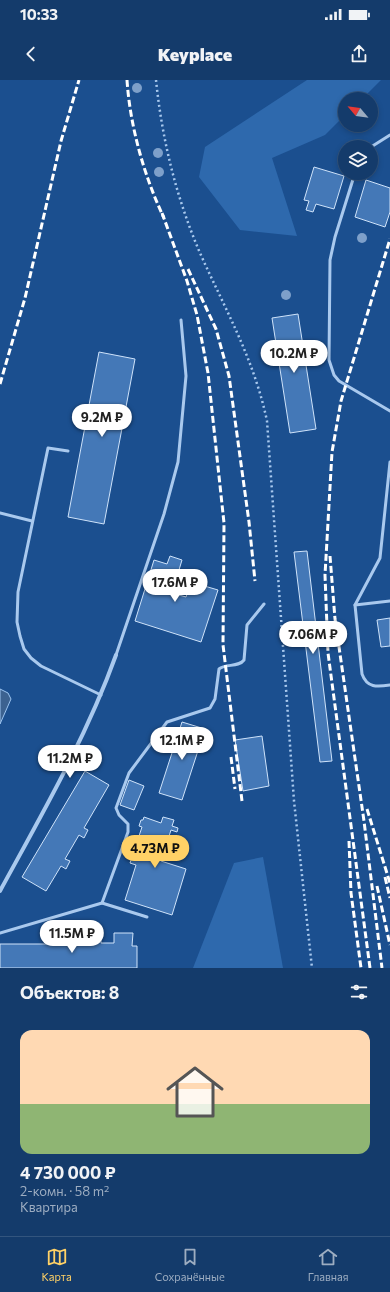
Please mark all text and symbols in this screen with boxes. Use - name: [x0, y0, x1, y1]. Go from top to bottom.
- text: 10:33: [20, 5, 58, 23]
- icon: back: [20, 43, 42, 65]
- text: Keyplace: [158, 43, 232, 65]
- icon: share: [348, 43, 370, 65]
- north arrow: [338, 92, 378, 132]
- map controls: [338, 92, 378, 180]
- button: layers: [338, 140, 378, 180]
- pin: 10.2M ₽: [257, 340, 331, 374]
- text: 10.2M ₽: [270, 345, 318, 361]
- pin: 9.2M ₽: [69, 404, 135, 438]
- text: 9.2M ₽: [81, 409, 123, 425]
- pin: 17.6M ₽: [138, 569, 212, 603]
- text: 17.6M ₽: [152, 574, 198, 590]
- pin: 7.06M ₽: [276, 621, 350, 655]
- text: 7.06M ₽: [288, 626, 338, 642]
- pin: 12.1M ₽: [145, 727, 219, 761]
- text: 12.1M ₽: [159, 732, 205, 748]
- pin: 11.2M ₽: [33, 745, 107, 779]
- text: 11.2M ₽: [47, 750, 93, 766]
- pin: 4.73M ₽: [118, 835, 192, 869]
- text: 4.73M ₽: [130, 840, 180, 856]
- pin: 11.5M ₽: [35, 920, 109, 954]
- text: 11.5M ₽: [49, 925, 95, 941]
- icon: filters: [348, 981, 370, 1003]
- text: Объектов: 8: [20, 982, 119, 1003]
- icon: home: [159, 1056, 231, 1128]
- text: 4 730 000 ₽: [20, 1162, 116, 1183]
- text: 2-комн. · 58 m²: [20, 1183, 109, 1199]
- text: Квартира: [20, 1199, 78, 1215]
- tab: Карта: [41, 1246, 72, 1283]
- tab: Сохранённые: [155, 1246, 225, 1283]
- tab: Главная: [308, 1246, 349, 1283]

